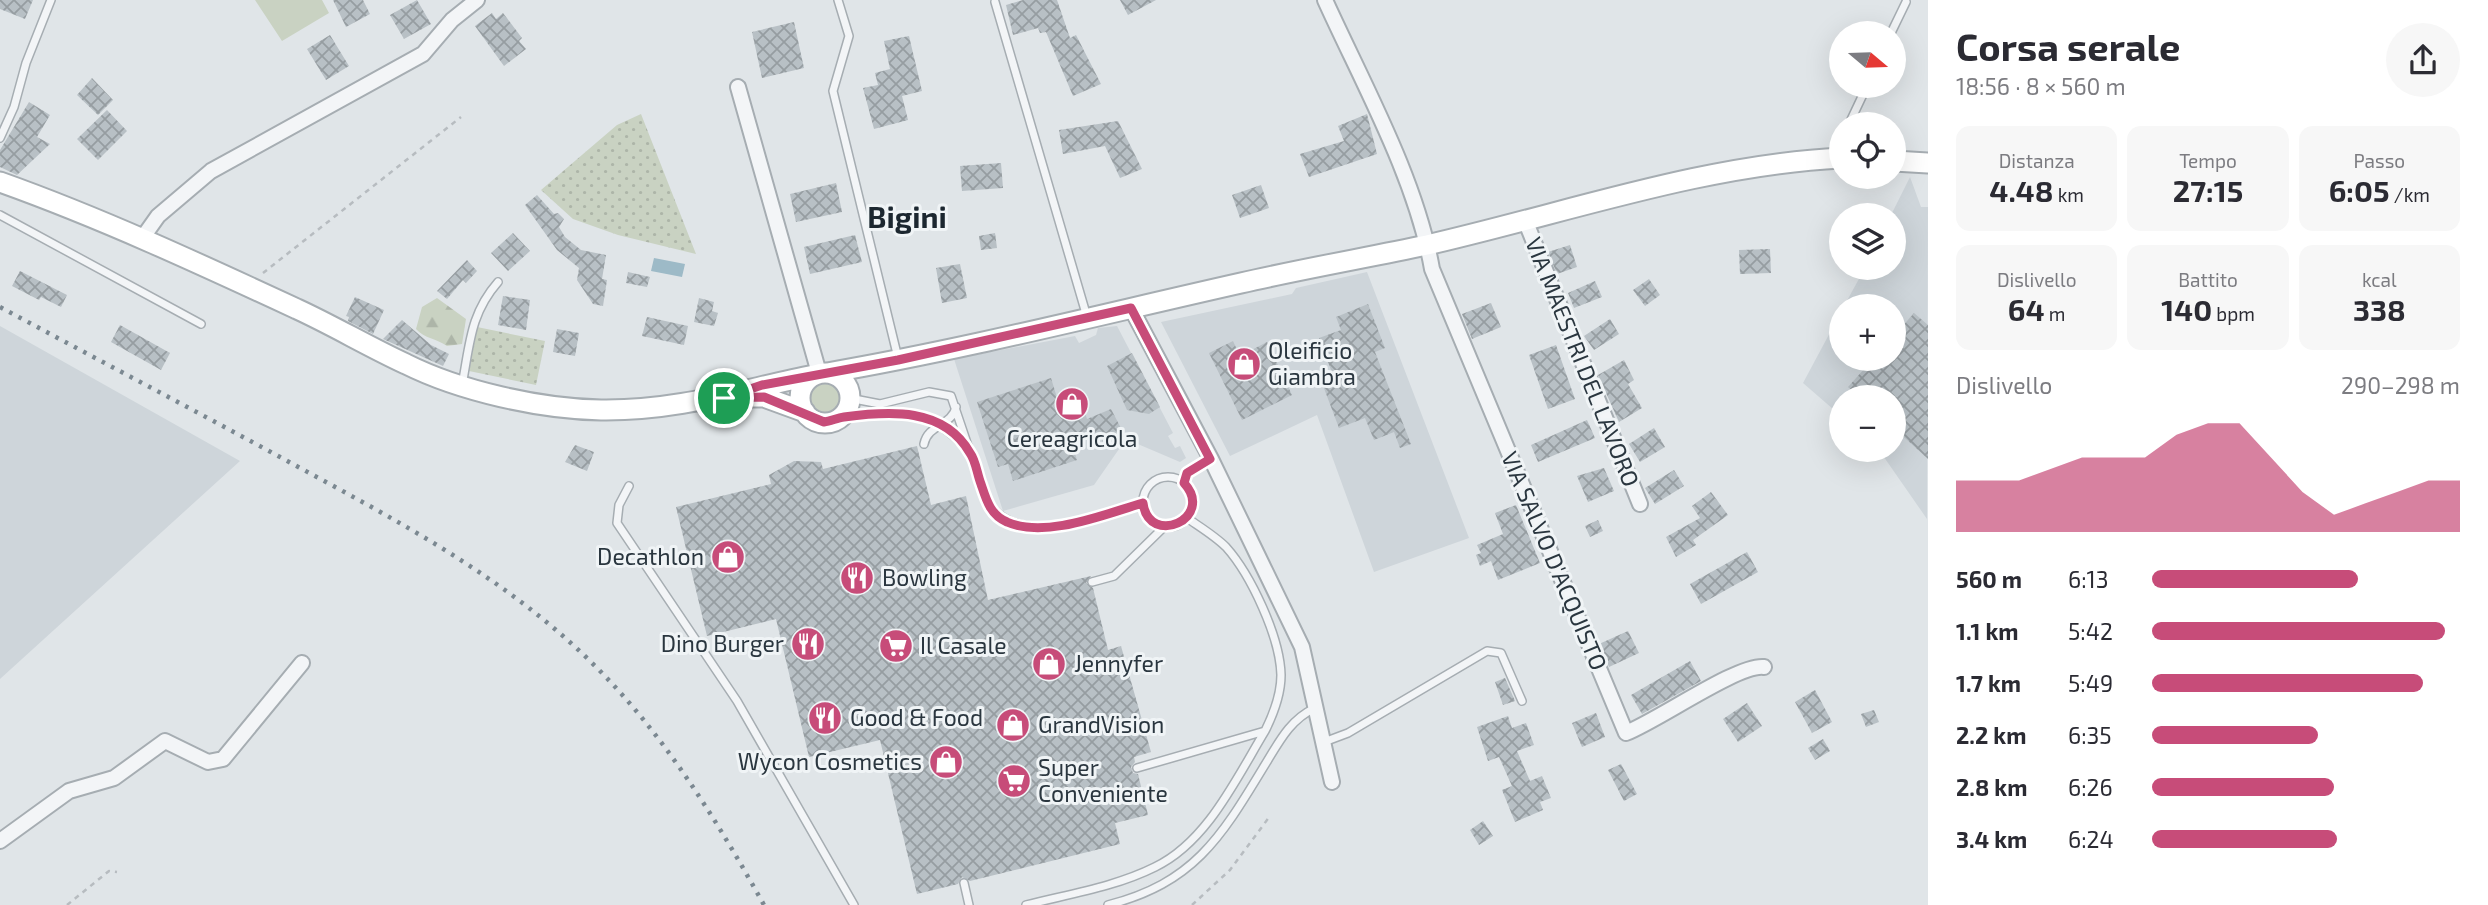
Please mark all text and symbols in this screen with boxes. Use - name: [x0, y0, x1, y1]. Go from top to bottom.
- north arrow: [1829, 21, 1906, 98]
- map controls: [1829, 21, 1906, 462]
- text: Corsa serale: [1956, 23, 2180, 69]
- button: share: [2386, 23, 2460, 97]
- text: 18:56 · 8 × 560 m: [1956, 72, 2126, 100]
- button: locate: [1829, 112, 1906, 189]
- text: Distanza: [1999, 149, 2075, 172]
- text: Tempo: [2179, 149, 2237, 172]
- text: Passo: [2353, 149, 2405, 172]
- text: 4.48: [1989, 172, 2053, 208]
- text: 27:15: [2173, 172, 2243, 208]
- text: 6:05: [2329, 172, 2390, 208]
- text: km: [2053, 183, 2084, 206]
- text: /km: [2390, 183, 2430, 206]
- district label: Bigini: [867, 198, 947, 234]
- button: layers: [1829, 203, 1906, 280]
- street label: VIA MAESTRI DEL LAVORO: [1520, 233, 1646, 490]
- text: Dislivello: [1997, 268, 2076, 291]
- text: Battito: [2178, 268, 2238, 291]
- text: kcal: [2362, 268, 2397, 291]
- text: 64: [2008, 291, 2045, 327]
- text: 140: [2161, 291, 2212, 327]
- text: 338: [2353, 291, 2406, 327]
- button: +: [1829, 294, 1906, 371]
- text: m: [2045, 302, 2066, 325]
- text: bpm: [2212, 302, 2255, 325]
- place label: Oleificio Giambra: [1268, 336, 1356, 390]
- shop icon: Oleificio Giambra: [1225, 345, 1263, 383]
- pin: [694, 368, 754, 428]
- text: Dislivello: [1956, 371, 2052, 399]
- text: 290–298 m: [2341, 371, 2460, 399]
- icon: arrive: [705, 379, 743, 417]
- shop icon: Cereagricola: [1053, 385, 1091, 423]
- button: −: [1829, 385, 1906, 462]
- place label: Cereagricola: [1007, 424, 1137, 452]
- street label: VIA SALVO D'ACQUISTO: [1496, 447, 1614, 674]
- shop icon: Decathlon: [709, 538, 747, 576]
- place label: Decathlon: [597, 542, 704, 570]
- restaurant icon: Bowling: [838, 559, 876, 597]
- place label: Bowling: [882, 563, 967, 591]
- text: 560 m: [1956, 565, 2022, 593]
- text: 6:13: [2068, 565, 2109, 593]
- text: 1.1 km: [1956, 617, 2019, 645]
- text: 5:42: [2068, 617, 2113, 645]
- restaurant icon: Dino Burger: [789, 625, 827, 663]
- supermarket icon: Il Casale: [877, 627, 915, 665]
- place label: Dino Burger: [661, 629, 784, 657]
- place label: Il Casale: [920, 631, 1007, 659]
- shop icon: Jennyfer: [1030, 645, 1068, 683]
- place label: Jennyfer: [1074, 649, 1163, 677]
- text: 1.7 km: [1956, 669, 2021, 697]
- text: 5:49: [2068, 669, 2113, 697]
- restaurant icon: Good & Food: [806, 699, 844, 737]
- place label: Good & Food: [850, 703, 983, 731]
- shop icon: GrandVision: [994, 706, 1032, 744]
- place label: GrandVision: [1038, 710, 1164, 738]
- text: 2.2 km: [1956, 721, 2026, 749]
- text: 6:35: [2068, 721, 2112, 749]
- shop icon: Wycon Cosmetics: [927, 743, 965, 781]
- place label: Wycon Cosmetics: [738, 747, 922, 775]
- place label: Super Conveniente: [1038, 753, 1168, 807]
- supermarket icon: Super Conveniente: [995, 762, 1033, 800]
- text: 2.8 km: [1956, 773, 2027, 801]
- text: 6:26: [2068, 773, 2113, 801]
- text: 3.4 km: [1956, 825, 2027, 853]
- text: 6:24: [2068, 825, 2114, 853]

